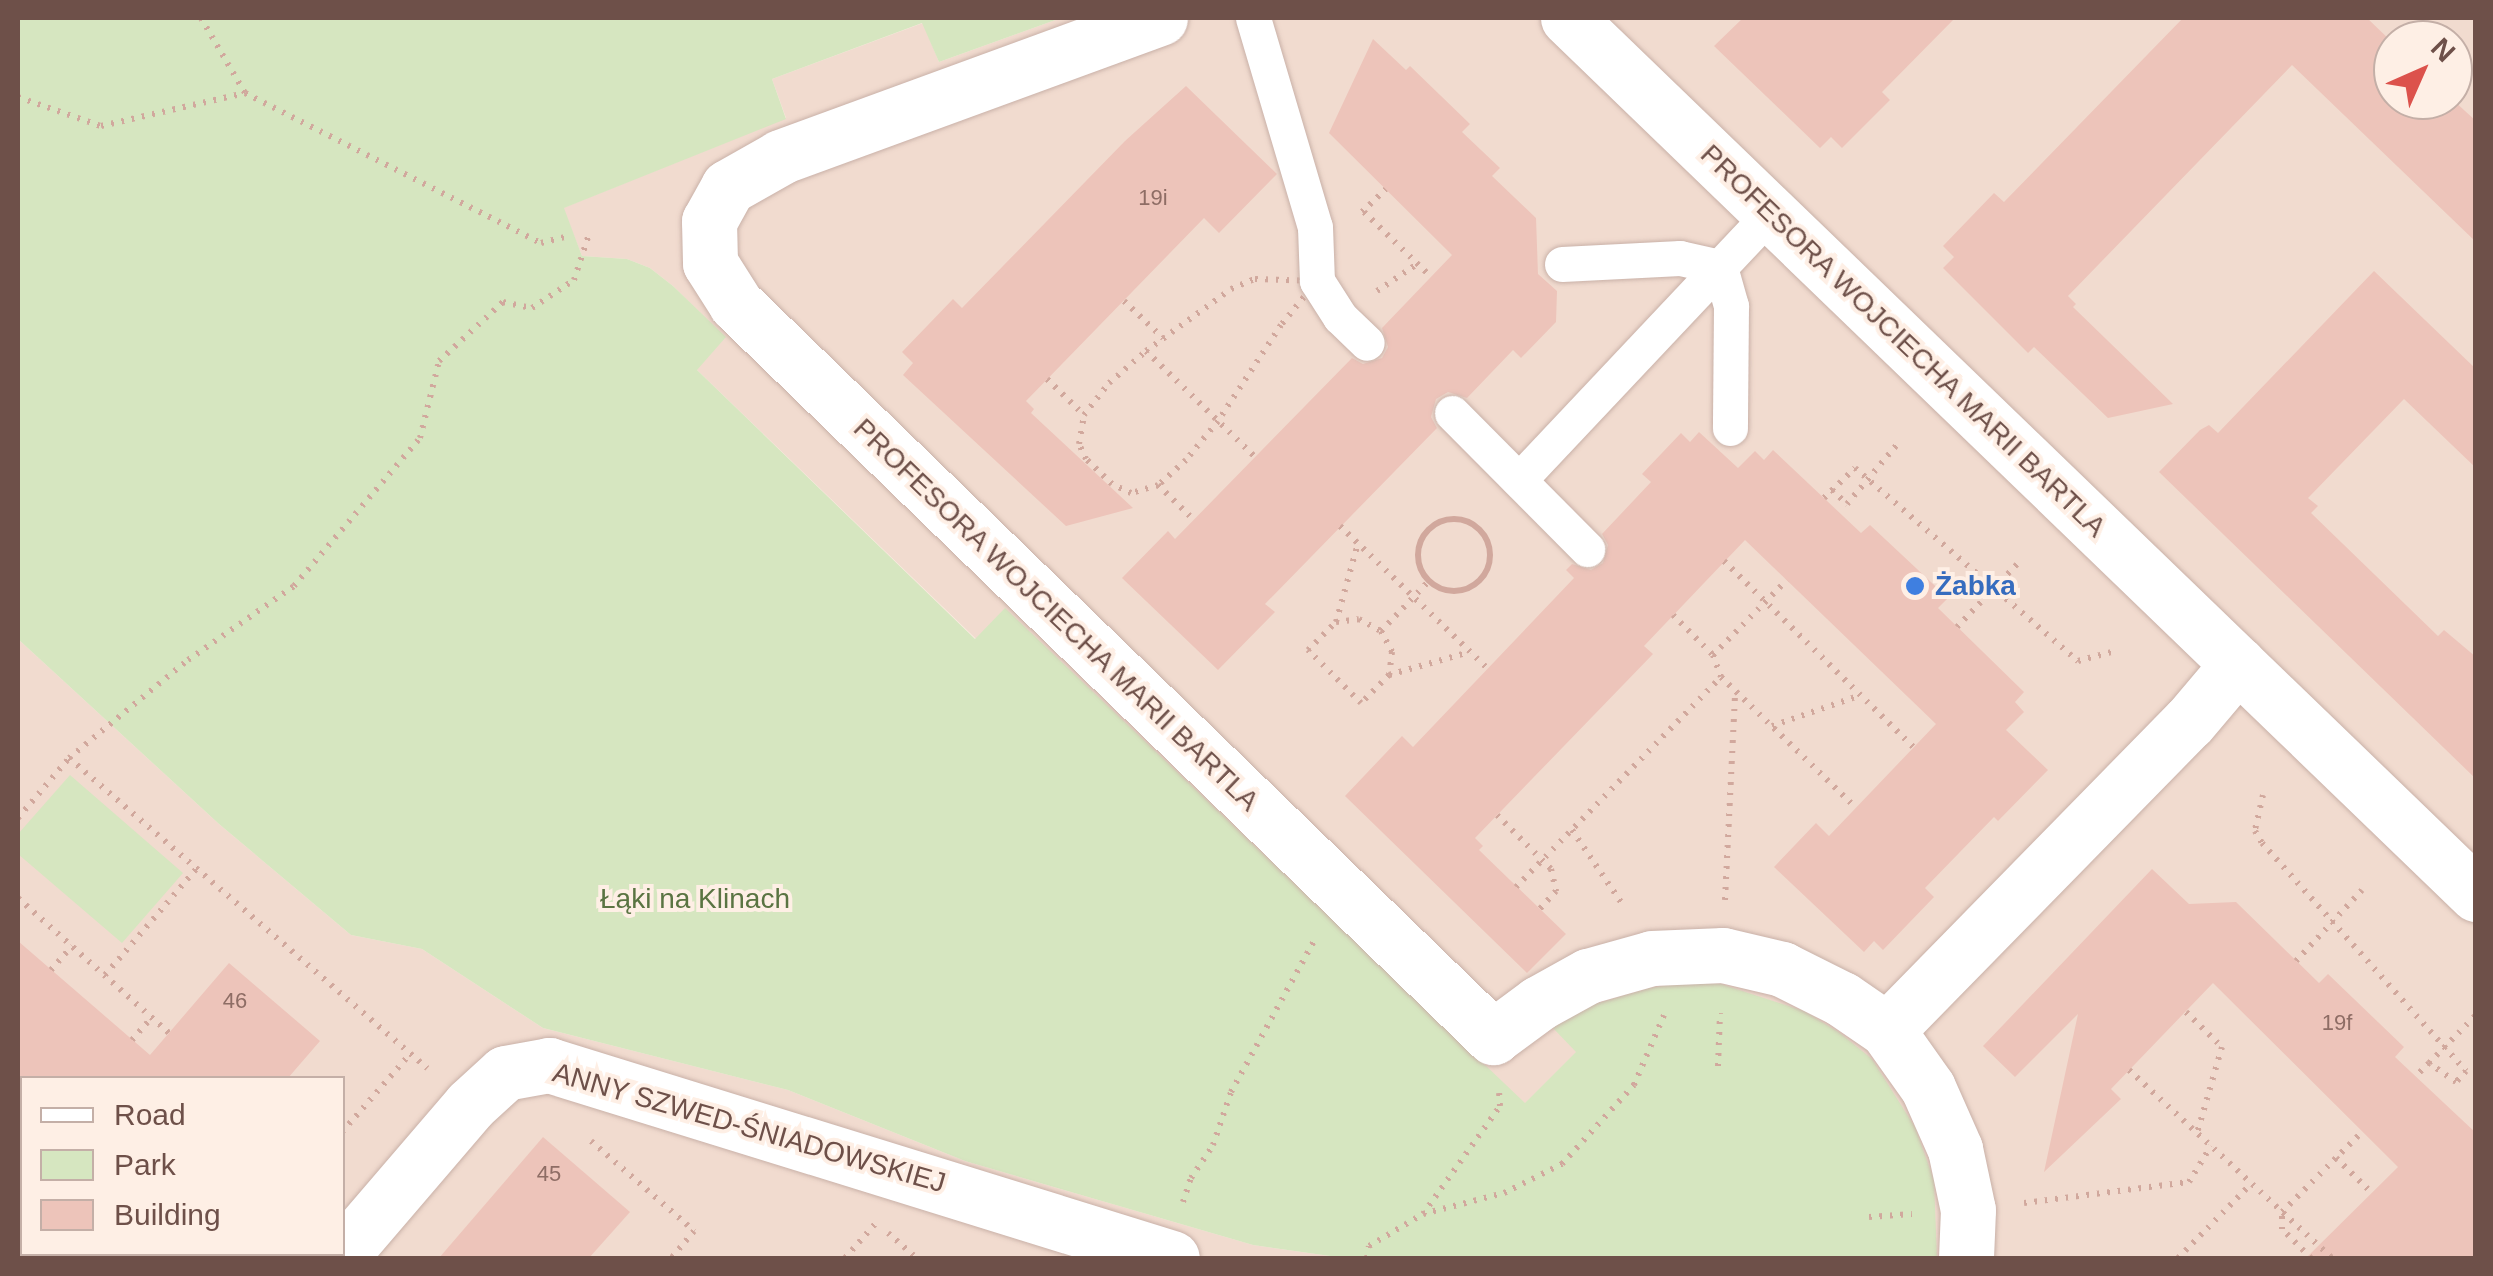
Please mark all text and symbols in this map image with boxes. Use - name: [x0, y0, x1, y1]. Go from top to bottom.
- north arrow: [2373, 20, 2473, 120]
- text: N: [2425, 32, 2461, 68]
- street label: PROFESORA WOJCIECHA MARII BARTLA: [1692, 137, 2114, 545]
- house number: 19i: [1138, 185, 1168, 211]
- street label: PROFESORA WOJCIECHA MARII BARTLA: [845, 411, 1267, 819]
- place label: Żabka: [1935, 569, 2016, 603]
- marker: Żabka: [1904, 575, 1926, 597]
- park label: Łąki na Klinach: [600, 882, 790, 916]
- house number: 46: [223, 988, 247, 1014]
- house number: 19f: [2322, 1010, 2352, 1036]
- street label: ANNY SZWED-ŚNIADOWSKIEJ: [548, 1056, 950, 1200]
- legend: [20, 1076, 345, 1256]
- text: Road: [114, 1098, 186, 1131]
- text: Park: [114, 1148, 176, 1181]
- house number: 45: [537, 1161, 561, 1187]
- text: Building: [114, 1198, 221, 1231]

